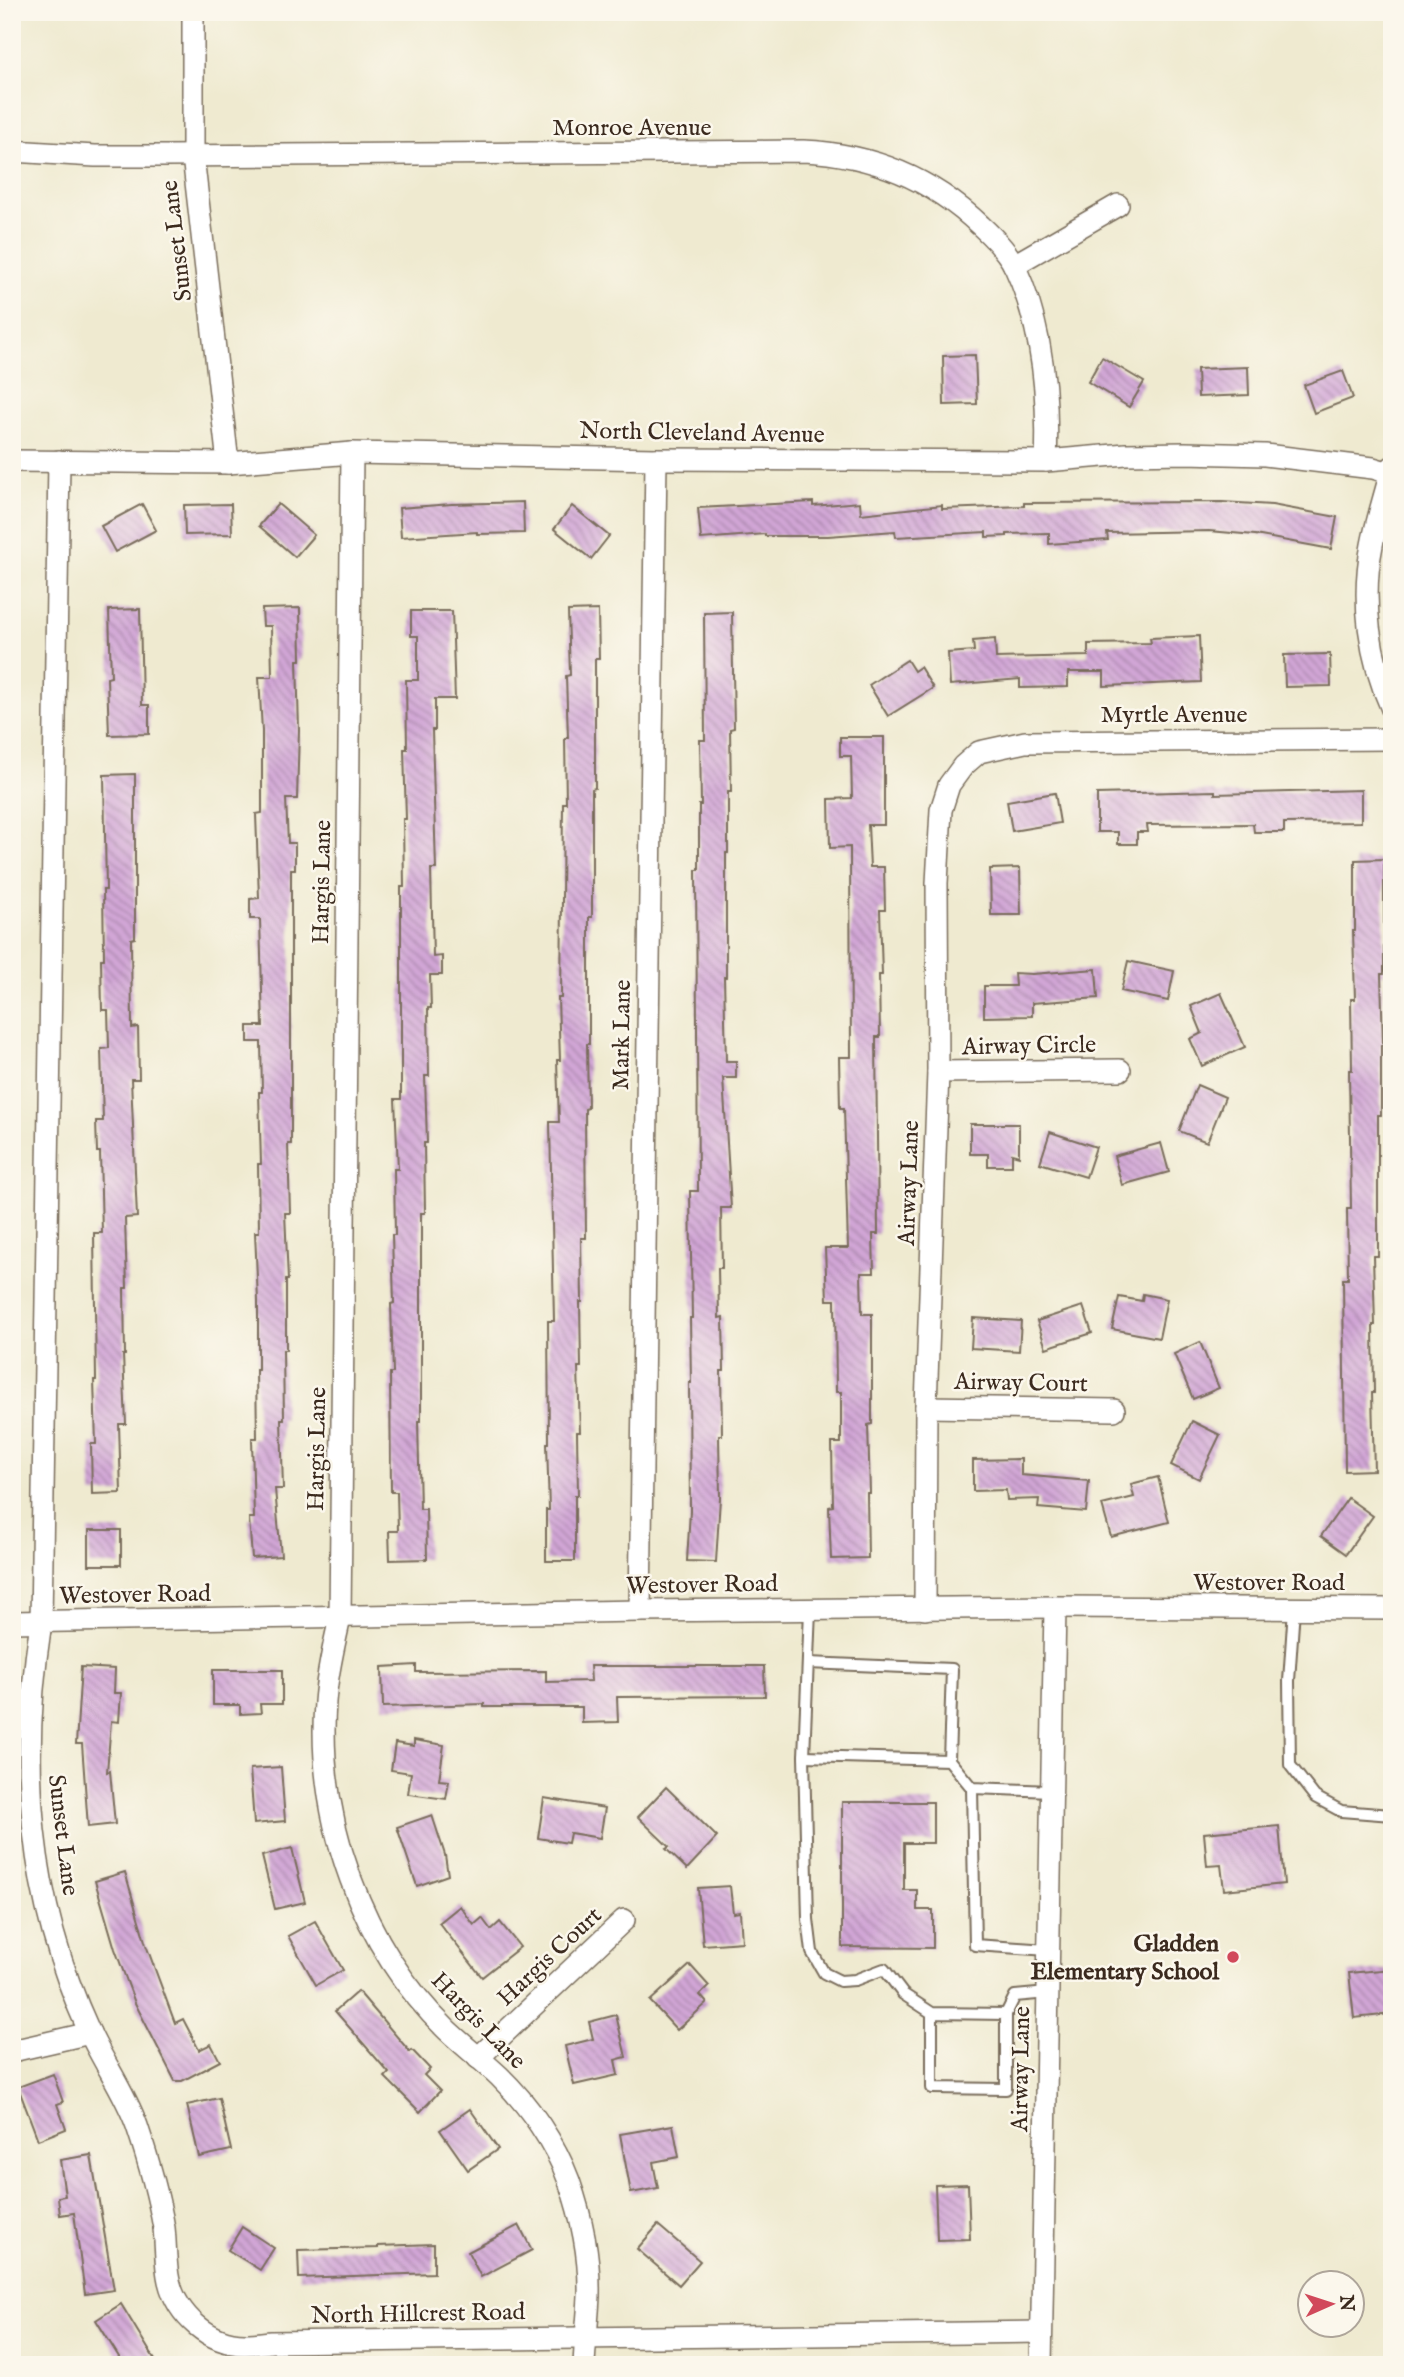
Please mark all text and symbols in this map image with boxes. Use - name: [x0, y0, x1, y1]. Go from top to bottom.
- street label: Monroe Avenue: [552, 113, 712, 144]
- street label: Sunset Lane: [155, 179, 200, 303]
- street label: North Cleveland Avenue: [579, 416, 825, 451]
- street label: Myrtle Avenue: [1101, 700, 1247, 731]
- street label: Hargis Lane: [306, 820, 339, 944]
- street label: Mark Lane: [606, 979, 639, 1091]
- street label: Airway Circle: [961, 1030, 1097, 1063]
- street label: Airway Lane: [892, 1120, 927, 1247]
- street label: Airway Court: [953, 1367, 1088, 1400]
- street label: Hargis Lane: [301, 1387, 334, 1511]
- street label: Westover Road: [1193, 1568, 1345, 1599]
- street label: Westover Road: [626, 1569, 778, 1602]
- street label: Westover Road: [59, 1579, 211, 1612]
- street label: Sunset Lane: [40, 1773, 85, 1897]
- street label: Hargis Court: [491, 1901, 609, 2014]
- place label: Gladden Elementary School: [1031, 1929, 1219, 1988]
- marker: Gladden Elementary School: [1225, 1949, 1241, 1965]
- street label: Hargis Lane: [424, 1966, 532, 2076]
- street label: Airway Lane: [1005, 2006, 1038, 2133]
- north arrow: [1296, 2268, 1366, 2338]
- text: N: [1334, 2293, 1358, 2313]
- street label: North Hillcrest Road: [311, 2297, 526, 2332]

